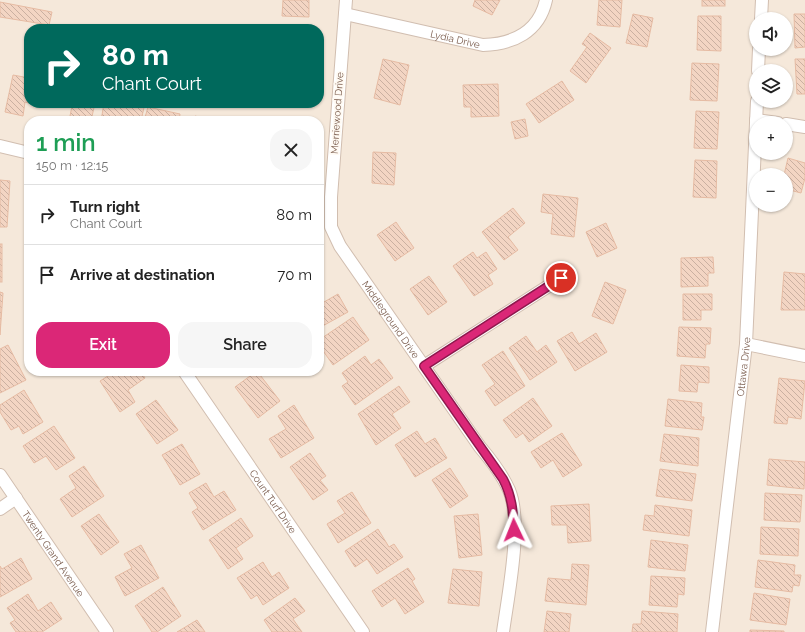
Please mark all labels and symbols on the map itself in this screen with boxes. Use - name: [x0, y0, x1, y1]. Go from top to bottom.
- street label: Lydia Drive: [429, 28, 481, 50]
- street label: Merriewood Drive: [329, 72, 345, 154]
- pin: [544, 261, 578, 295]
- street label: Middleground Drive: [360, 278, 422, 360]
- street label: Ottawa Drive: [734, 337, 752, 397]
- street label: Count Turf Drive: [248, 467, 299, 535]
- street label: Twenty Grand Avenue: [20, 508, 87, 599]
- position arrow: [493, 509, 535, 551]

